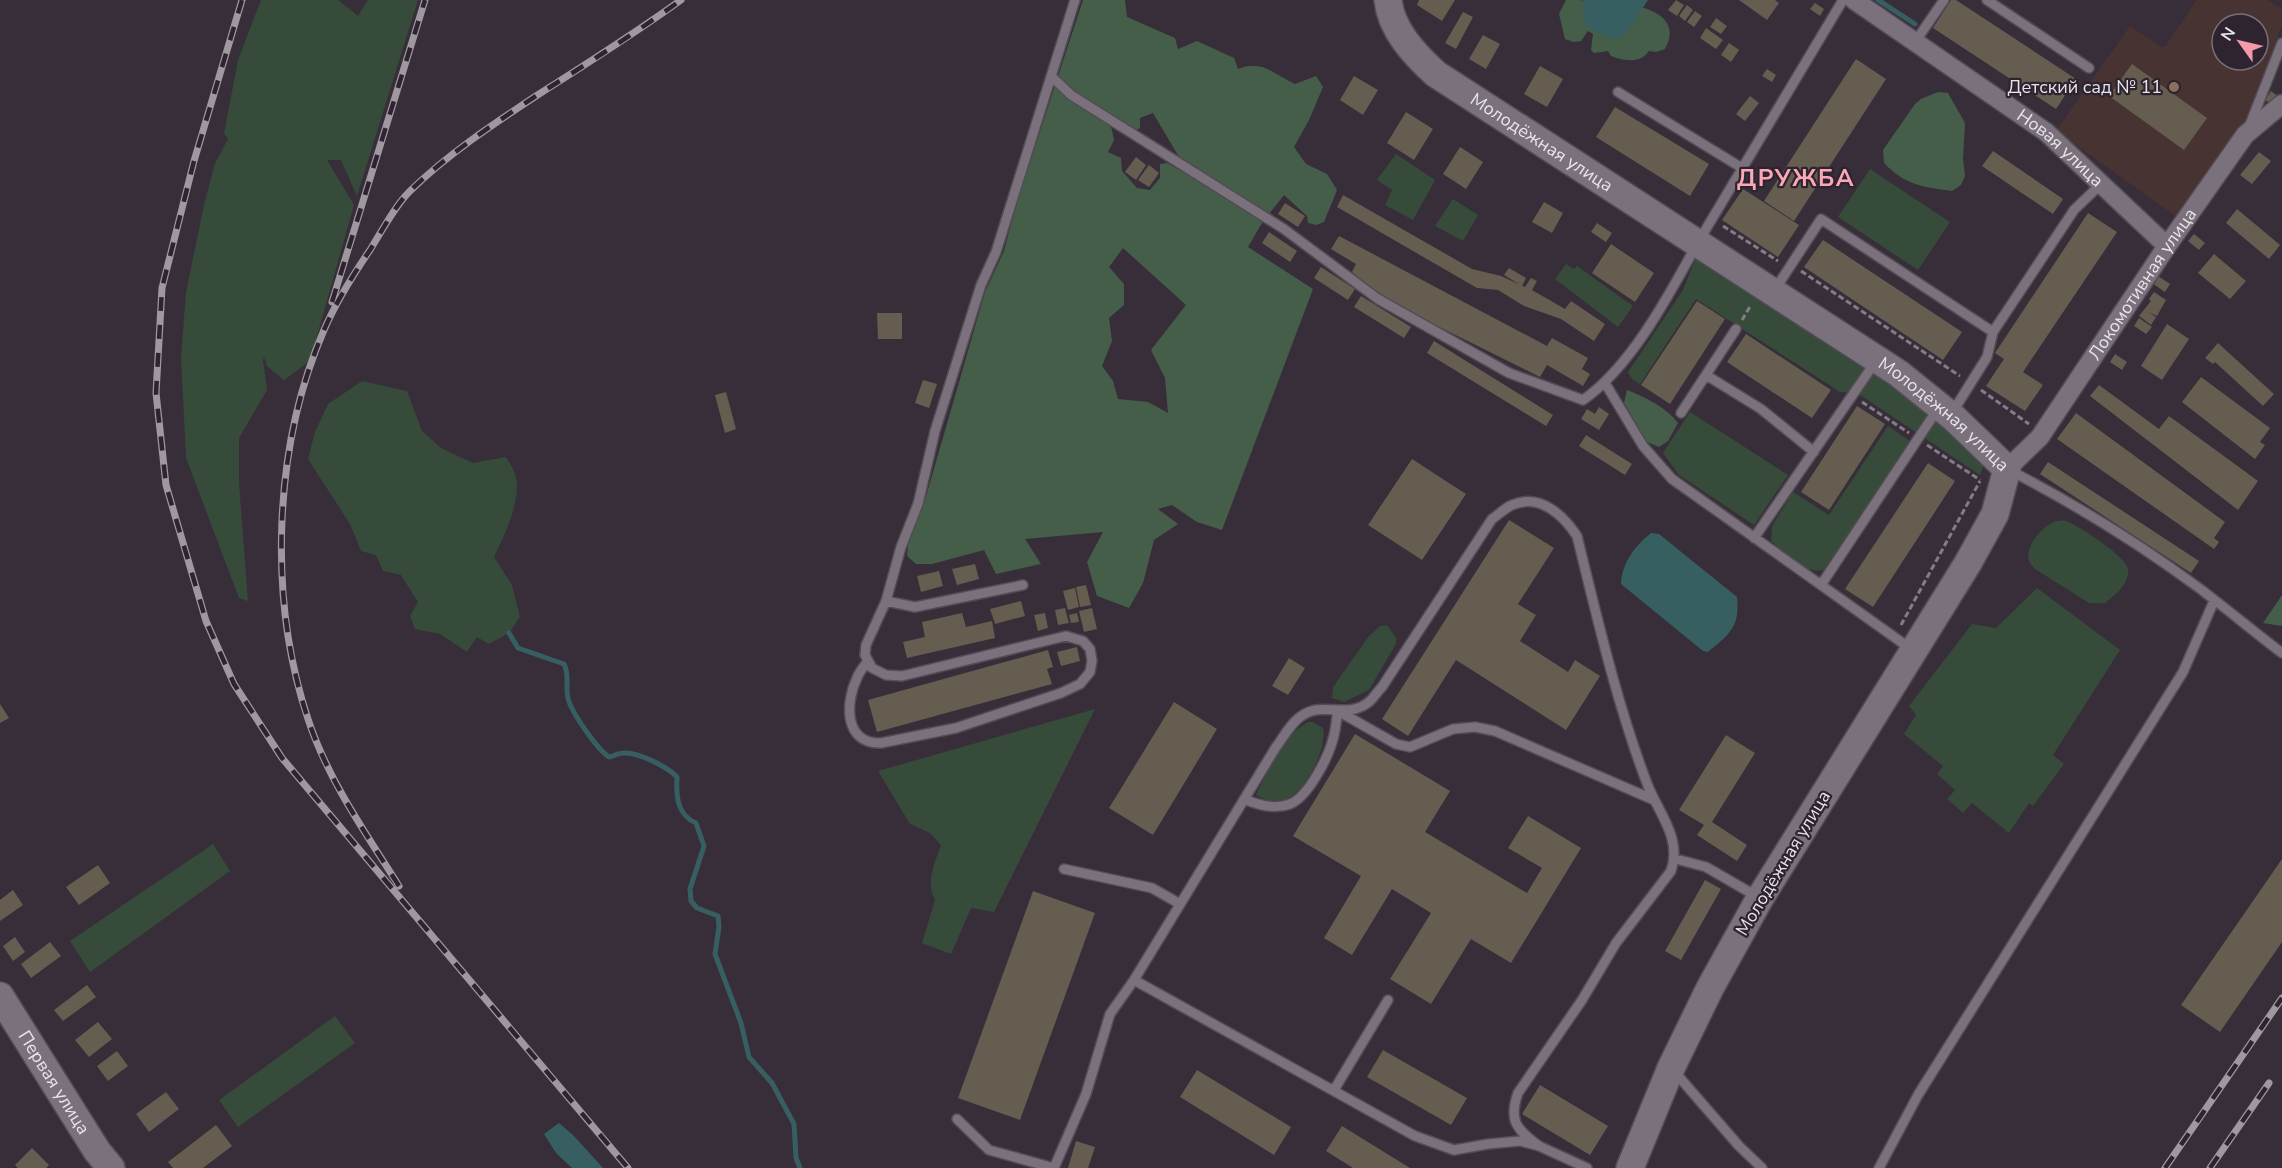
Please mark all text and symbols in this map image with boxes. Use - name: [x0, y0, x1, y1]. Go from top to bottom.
- north arrow: [2210, 12, 2270, 72]
- text: N: [2216, 23, 2241, 45]
- place label: Детский сад № 11: [2008, 75, 2162, 99]
- marker: Детский сад № 11: [2167, 80, 2181, 94]
- street label: Молодёжная улица: [1466, 87, 1618, 197]
- street label: Новая улица: [2012, 103, 2109, 192]
- district label: ДРУЖБА: [1737, 162, 1855, 194]
- street label: Локомотивная улица: [2082, 203, 2202, 365]
- street label: Молодёжная улица: [1874, 351, 2014, 477]
- street label: Молодёжная улица: [1730, 786, 1836, 940]
- street label: Первая улица: [13, 1026, 96, 1139]

